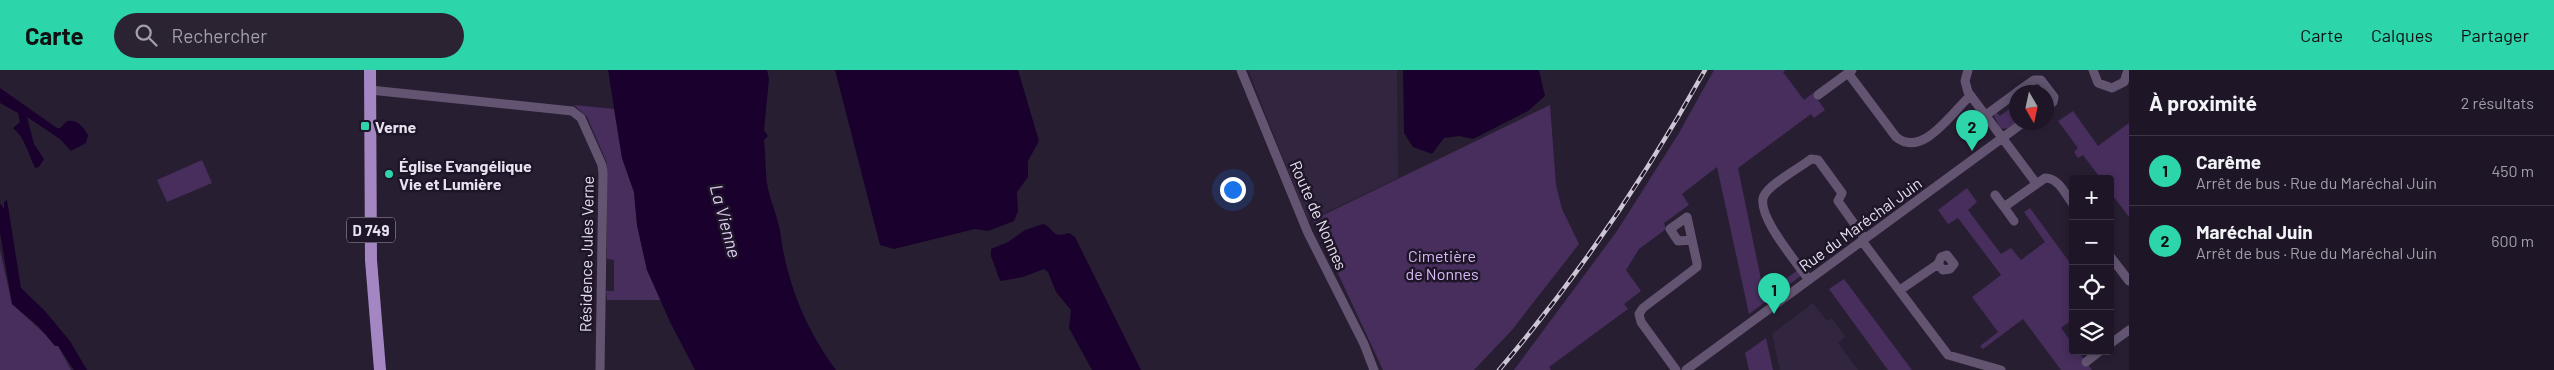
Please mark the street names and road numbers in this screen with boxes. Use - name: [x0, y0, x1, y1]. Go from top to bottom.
- street label: Route de Nonnes: [1286, 157, 1352, 273]
- street label: Rue du Maréchal Juin: [1795, 173, 1925, 275]
- street label: Résidence Jules Verne: [575, 176, 597, 332]
- road number: D 749: [347, 218, 395, 242]

